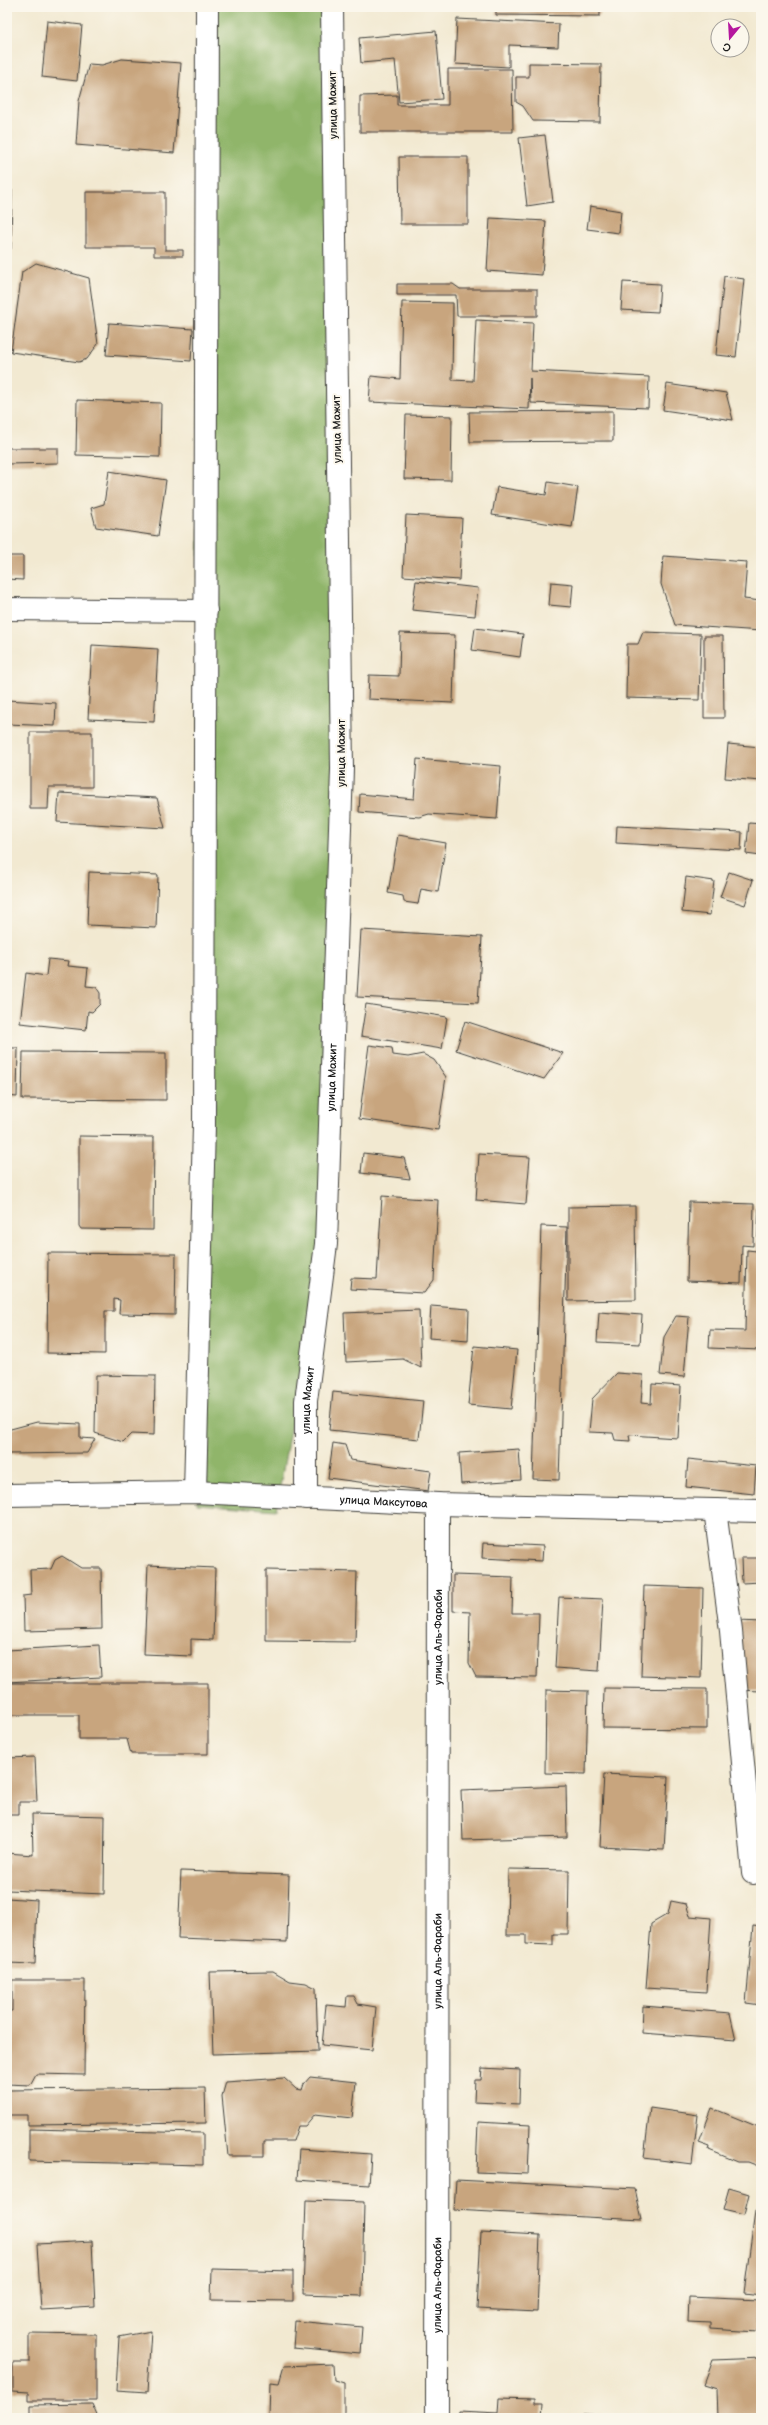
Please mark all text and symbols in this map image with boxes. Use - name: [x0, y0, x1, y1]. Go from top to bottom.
- north arrow: [710, 18, 750, 58]
- text: С: [721, 40, 733, 54]
- street label: улица Мажит: [326, 71, 340, 139]
- street label: улица Мажит: [330, 395, 344, 463]
- street label: улица Мажит: [335, 719, 348, 787]
- street label: улица Мажит: [324, 1043, 339, 1112]
- street label: улица Мажит: [300, 1365, 317, 1434]
- street label: улица Максутова: [339, 1493, 429, 1510]
- street label: улица Аль-Фараби: [431, 1589, 444, 1685]
- street label: улица Аль-Фараби: [431, 1913, 444, 2009]
- street label: улица Аль-Фараби: [431, 2237, 444, 2333]

